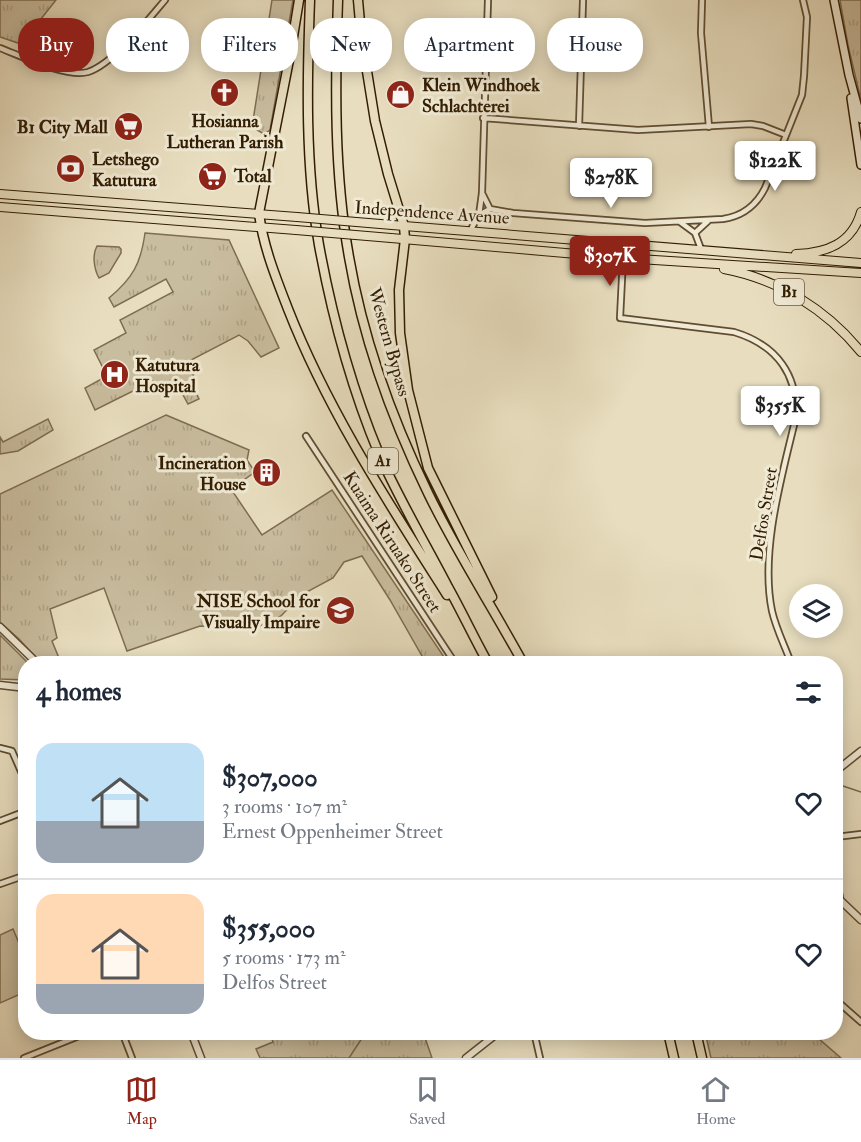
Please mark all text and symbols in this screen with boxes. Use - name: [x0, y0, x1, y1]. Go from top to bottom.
- chip: Buy: [18, 18, 94, 72]
- chip: Rent: [106, 18, 189, 72]
- chip: Filters: [201, 18, 298, 72]
- chip: New: [310, 18, 392, 72]
- chip: Apartment: [404, 18, 535, 72]
- chip: House: [547, 18, 643, 72]
- place label: Klein Windhoek Schlachterei: [422, 74, 540, 118]
- church icon: Hosianna Lutheran Parish: [209, 76, 241, 108]
- shop icon: Klein Windhoek Schlachterei: [385, 79, 417, 111]
- place label: Hosianna Lutheran Parish: [167, 110, 284, 154]
- supermarket icon: B1 City Mall: [113, 111, 145, 143]
- place label: B1 City Mall: [17, 116, 108, 139]
- pin: $122K: [733, 141, 817, 192]
- place label: Letshego Katutura: [92, 148, 159, 192]
- text: $122K: [749, 148, 801, 173]
- bank icon: Letshego Katutura: [55, 153, 87, 185]
- pin: $278K: [569, 158, 653, 209]
- supermarket icon: Total: [197, 160, 229, 192]
- place label: Total: [233, 165, 272, 188]
- text: $278K: [584, 165, 638, 190]
- street label: Independence Avenue: [354, 196, 511, 230]
- pin: $307K: [568, 236, 652, 287]
- text: $307K: [584, 243, 636, 268]
- road number: B1: [774, 279, 804, 305]
- street label: Western Bypass: [362, 284, 415, 399]
- place label: Katutura Hospital: [135, 354, 200, 398]
- hospital icon: Katutura Hospital: [98, 359, 130, 391]
- pin: $355K: [738, 386, 822, 437]
- text: $355K: [755, 393, 805, 418]
- road number: A1: [368, 448, 398, 474]
- place label: Incineration House: [158, 452, 247, 496]
- building icon: Incineration House: [251, 457, 283, 489]
- street label: Delfos Street: [745, 465, 783, 562]
- street label: Kuaima Riruako Street: [338, 467, 446, 617]
- map controls: [789, 584, 843, 638]
- button: layers: [789, 584, 843, 638]
- place label: NISE School for Visually Impaire: [195, 590, 320, 634]
- school or university icon: NISE School for Visually Impaire: [325, 595, 357, 627]
- text: 4 homes: [36, 676, 122, 708]
- icon: filters: [792, 676, 825, 709]
- text: $307,000: [222, 762, 318, 794]
- icon: home: [84, 767, 156, 839]
- icon: heart: [792, 787, 825, 820]
- text: 3 rooms · 107 m²: [222, 794, 347, 819]
- text: Ernest Oppenheimer Street: [222, 819, 443, 844]
- text: $355,000: [222, 913, 315, 945]
- icon: home: [84, 918, 156, 990]
- icon: heart: [792, 938, 825, 971]
- text: 5 rooms · 173 m²: [222, 945, 346, 970]
- text: Delfos Street: [222, 970, 327, 995]
- tab: Map: [125, 1073, 158, 1129]
- tab: Saved: [409, 1073, 445, 1129]
- tab: Home: [696, 1073, 736, 1129]

